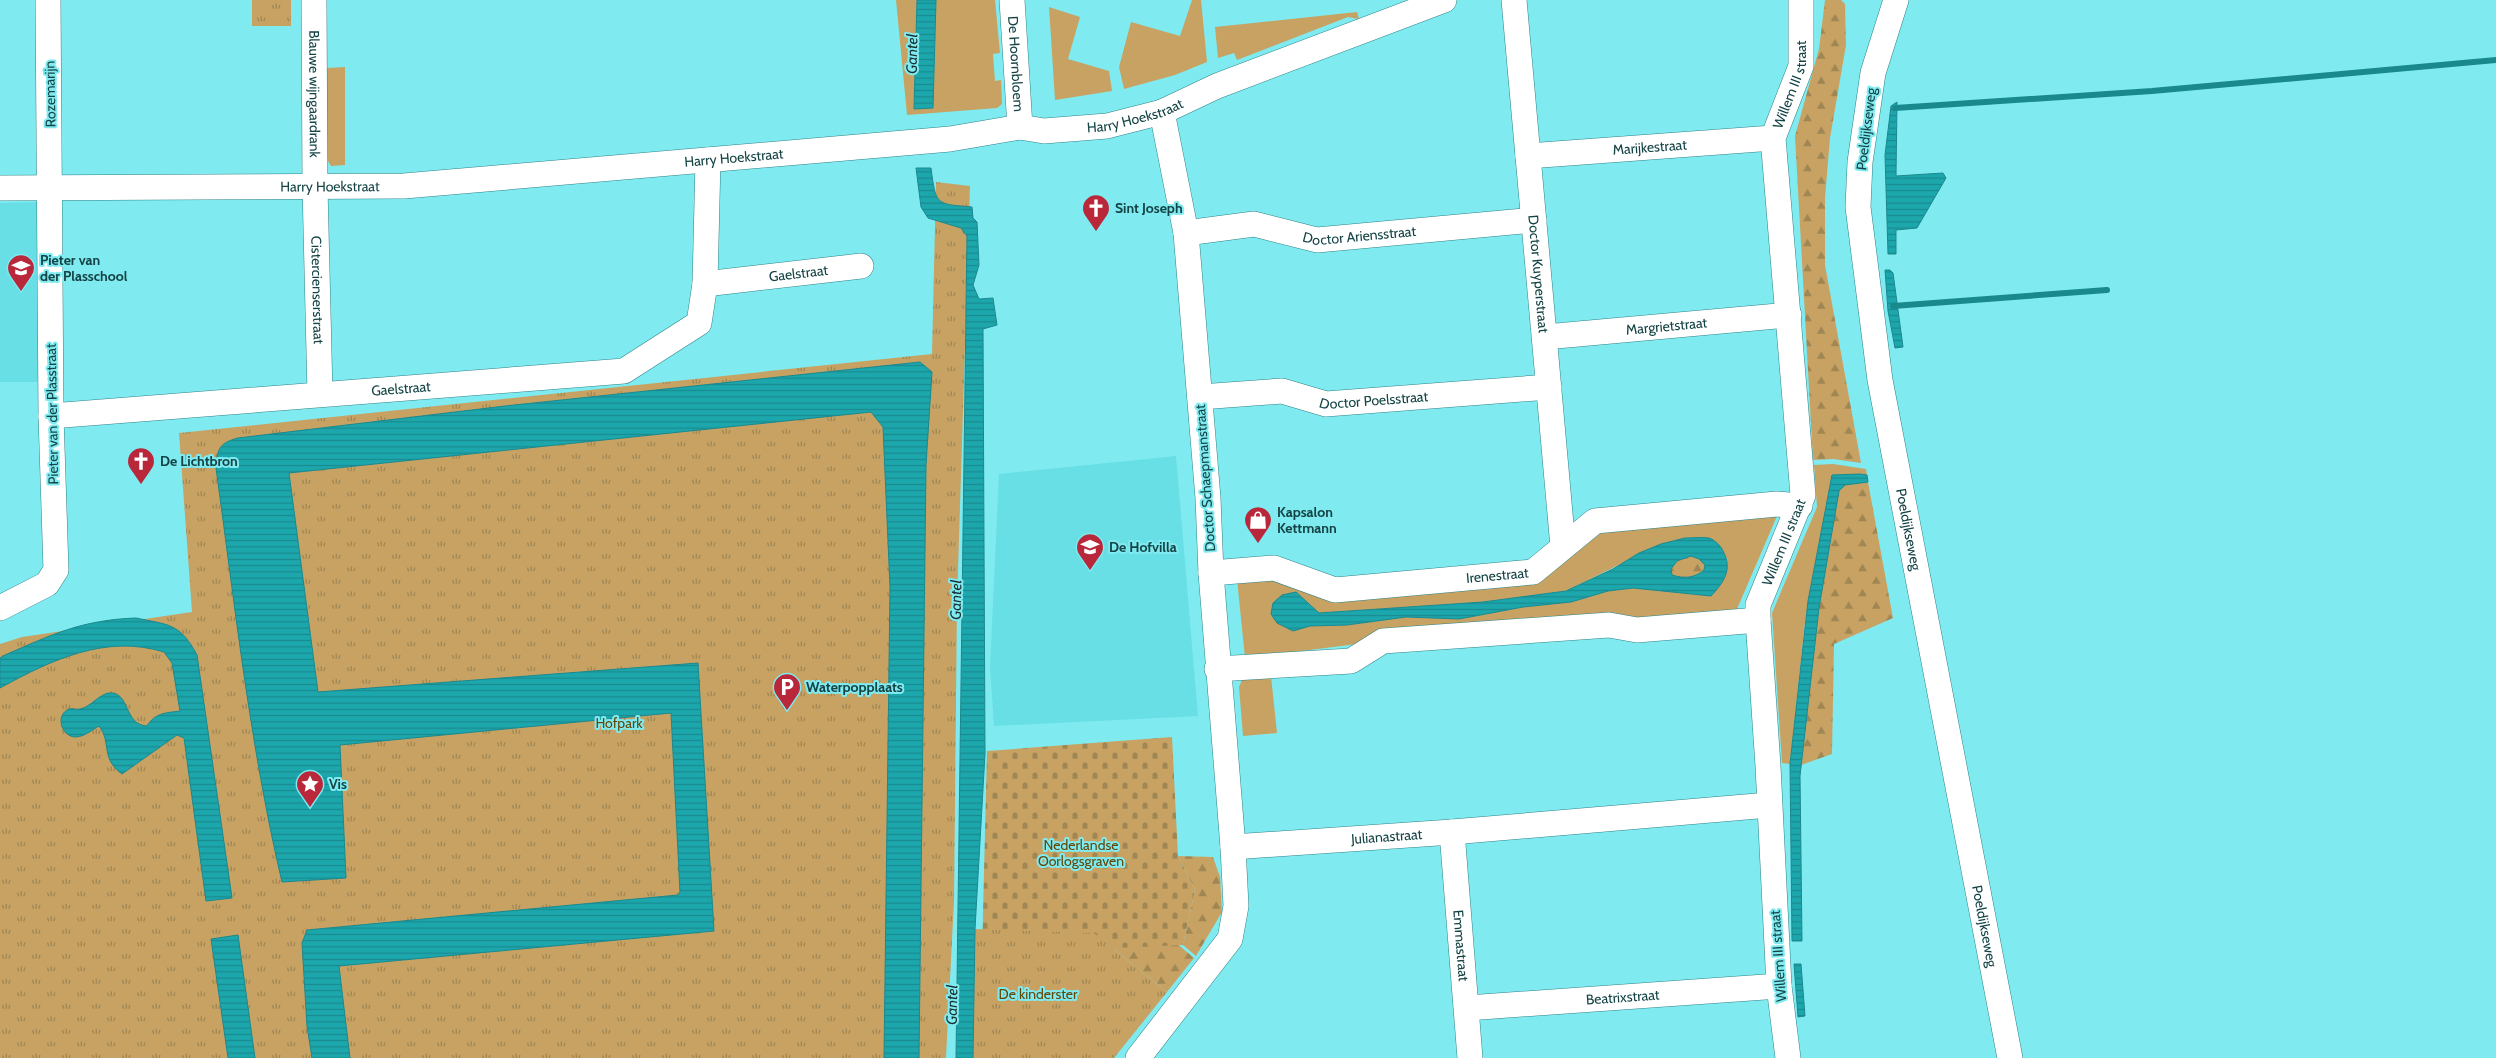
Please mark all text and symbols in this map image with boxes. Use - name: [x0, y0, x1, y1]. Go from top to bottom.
- street label: De Hoornbloem: [1004, 15, 1028, 112]
- street label: Blauwe wijngaardrank: [305, 30, 324, 159]
- water label: Gantel: [903, 33, 921, 74]
- street label: Willem III straat: [1768, 40, 1810, 131]
- street label: Rozemarijn: [40, 60, 60, 127]
- street label: Poeldijkseweg: [1852, 86, 1880, 171]
- street label: Harry Hoekstraat: [1086, 94, 1186, 137]
- street label: Marijkestraat: [1612, 135, 1688, 159]
- street label: Harry Hoekstraat: [684, 144, 784, 171]
- street label: Harry Hoekstraat: [280, 177, 380, 196]
- church icon: Sint Joseph: [1081, 193, 1111, 232]
- place label: Sint Joseph: [1115, 199, 1183, 217]
- street label: Doctor Kuyperstraat: [1524, 214, 1553, 334]
- street label: Doctor Ariensstraat: [1301, 222, 1417, 250]
- street label: Cistercienserstraat: [307, 235, 328, 345]
- place label: Pieter van der Plasschool: [40, 251, 128, 285]
- school or university icon: Pieter van der Plasschool: [6, 253, 36, 292]
- street label: Gaelstraat: [768, 261, 829, 286]
- street label: Margrietstraat: [1625, 313, 1708, 339]
- street label: Pieter van der Plasstraat: [42, 343, 62, 485]
- street label: Gaelstraat: [371, 377, 432, 400]
- street label: Doctor Poelsstraat: [1317, 387, 1429, 414]
- street label: Doctor Schaepmanstraat: [1191, 403, 1219, 552]
- church icon: De Lichtbron: [126, 446, 156, 485]
- place label: De Lichtbron: [160, 452, 238, 470]
- street label: Poeldijkseweg: [1892, 487, 1925, 573]
- street label: Willem III straat: [1758, 496, 1810, 588]
- place label: Kapsalon Kettmann: [1277, 503, 1337, 537]
- shop icon: Kapsalon Kettmann: [1243, 505, 1273, 544]
- school or university icon: De Hofvilla: [1075, 532, 1105, 571]
- place label: De Hofvilla: [1109, 538, 1177, 556]
- street label: Irenestraat: [1465, 563, 1530, 587]
- water label: Gantel: [947, 579, 965, 620]
- parking icon: Waterpopplaats: [772, 672, 802, 711]
- place label: Waterpopplaats: [806, 678, 903, 696]
- park label: Hofpark: [595, 714, 643, 732]
- place icon: Vis: [295, 769, 325, 808]
- place label: Vis: [329, 775, 347, 793]
- street label: Julianastraat: [1349, 825, 1423, 848]
- park label: Nederlandse Oorlogsgraven: [1038, 836, 1124, 870]
- street label: Poeldijkseweg: [1968, 884, 2002, 970]
- street label: Emmastraat: [1449, 909, 1473, 982]
- street label: Willem III straat: [1766, 909, 1790, 1003]
- water label: Gantel: [943, 984, 961, 1025]
- park label: De kinderster: [999, 985, 1078, 1003]
- street label: Beatrixstraat: [1585, 985, 1660, 1009]

